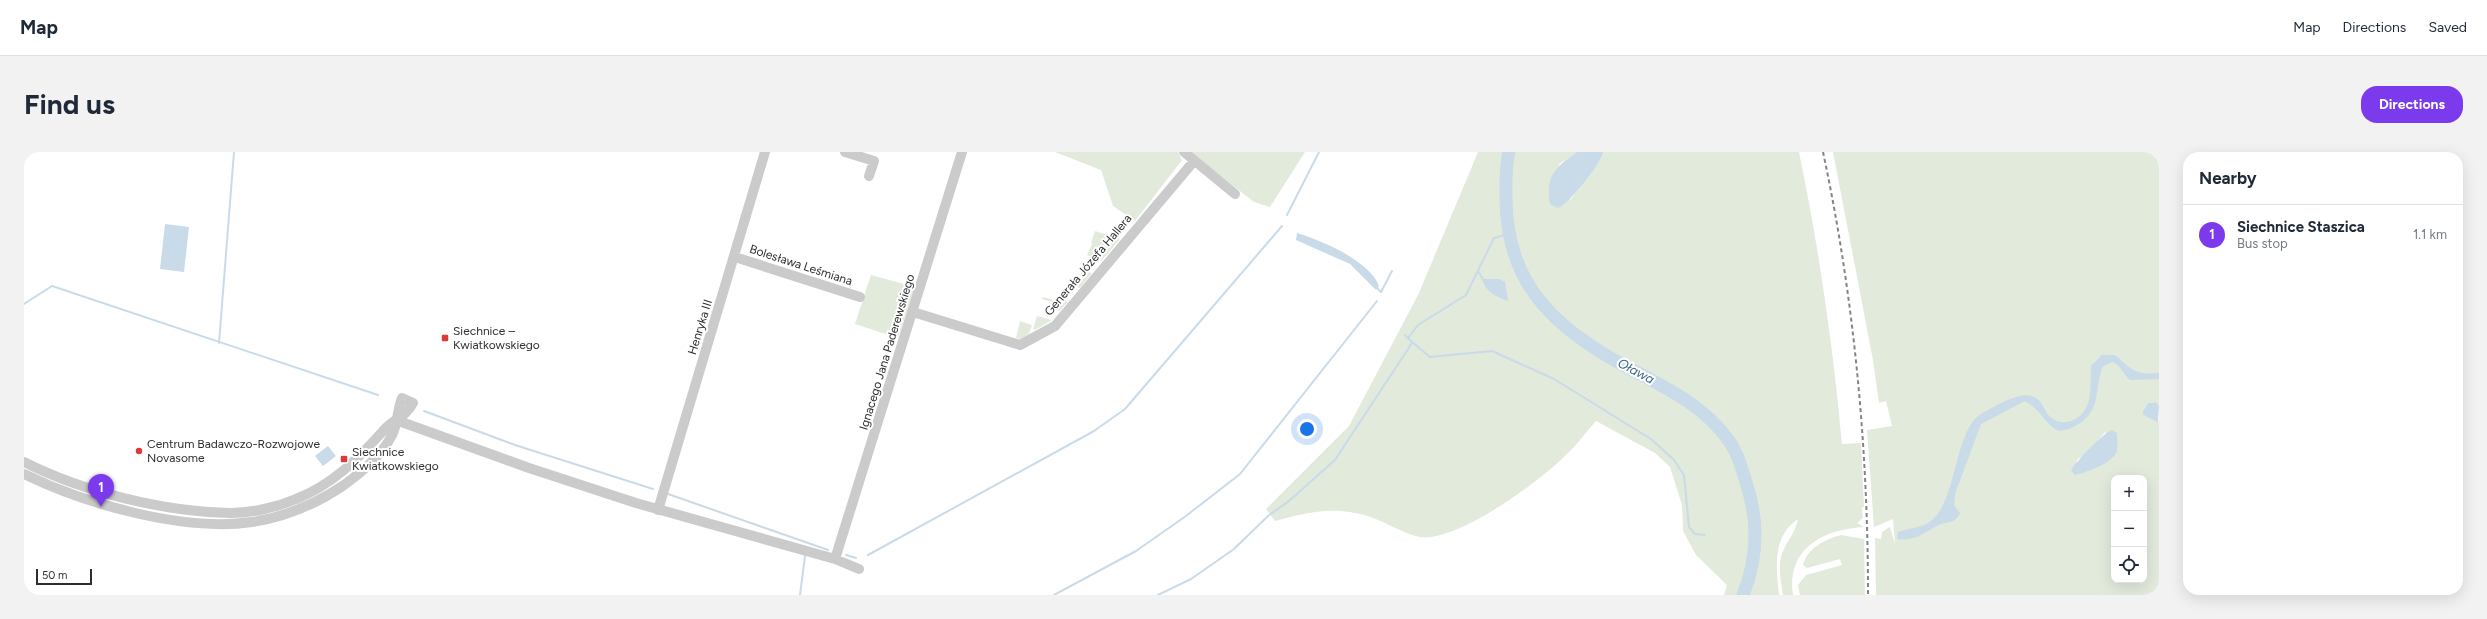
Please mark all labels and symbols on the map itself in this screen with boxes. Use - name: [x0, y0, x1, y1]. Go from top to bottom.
- street label: Generała Józefa Hallera: [1042, 212, 1134, 318]
- street label: Bolesława Leśmiana: [748, 242, 854, 288]
- street label: Ignacego Jana Paderewskiego: [857, 272, 917, 432]
- street label: Henryka III: [685, 298, 715, 356]
- place label: Siechnice – Kwiatkowskiego: [453, 324, 540, 352]
- marker: Siechnice – Kwiatkowskiego: [440, 333, 450, 343]
- water label: Oława: [1615, 355, 1657, 387]
- your location: [1297, 419, 1317, 439]
- place label: Centrum Badawczo-Rozwojowe Novasome: [147, 437, 320, 465]
- place label: Siechnice Kwiatkowskiego: [352, 445, 439, 473]
- marker: Centrum Badawczo-Rozwojowe Novasome: [134, 446, 144, 456]
- marker: Siechnice Kwiatkowskiego: [339, 454, 349, 464]
- pin: 1: [88, 474, 114, 507]
- scale bar: [36, 567, 92, 586]

